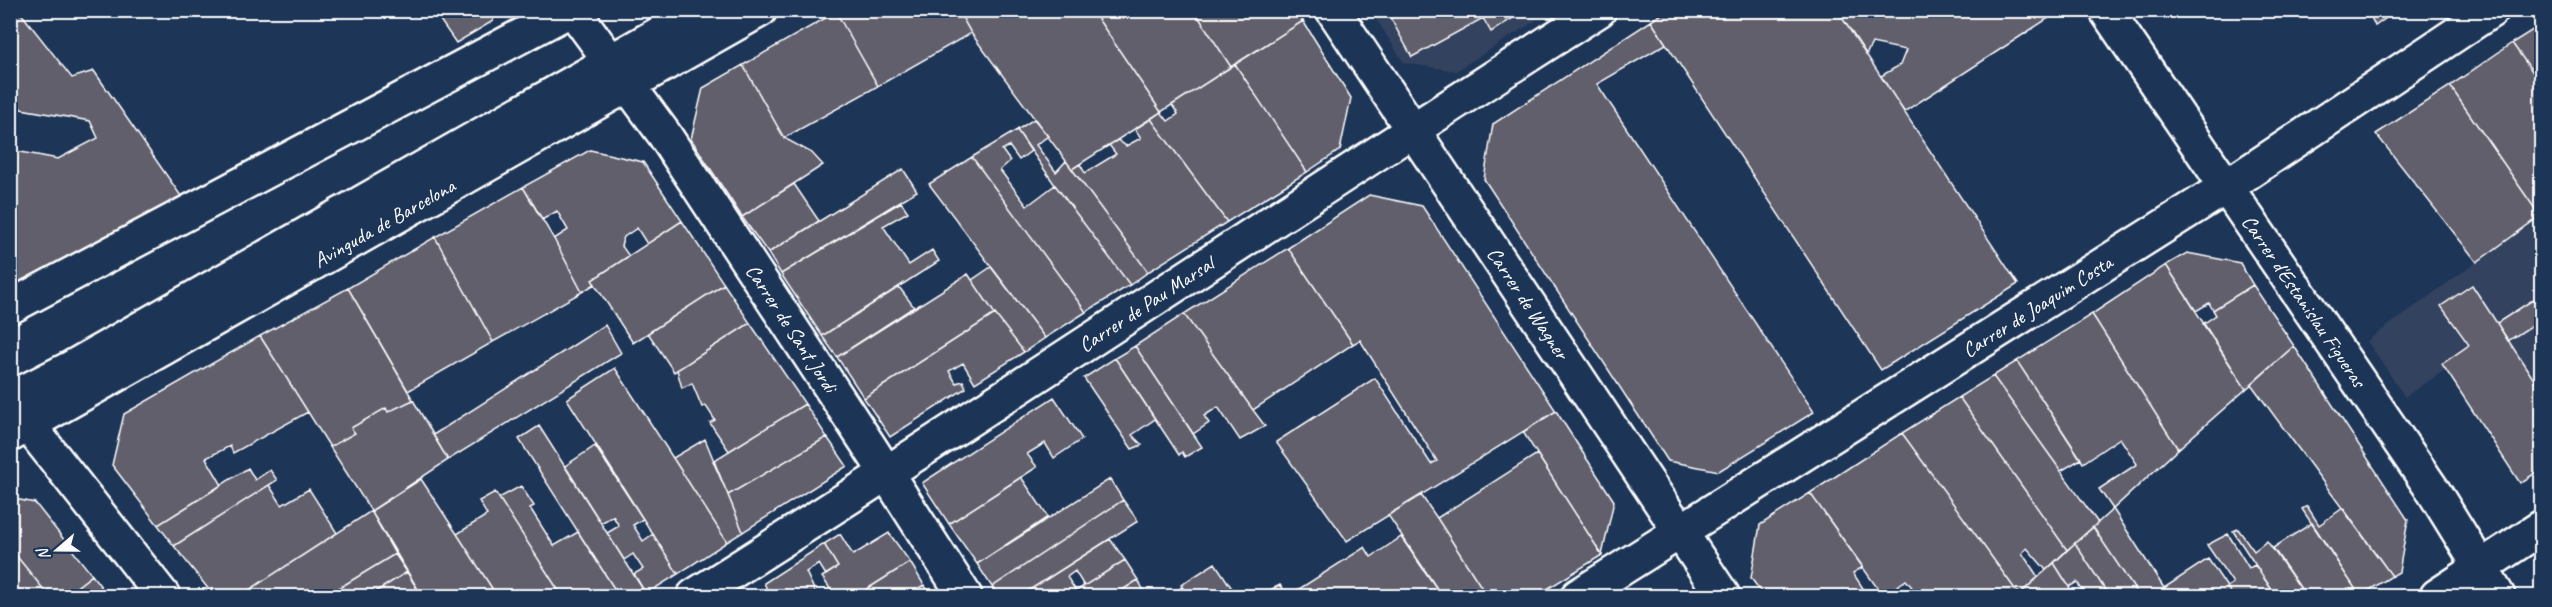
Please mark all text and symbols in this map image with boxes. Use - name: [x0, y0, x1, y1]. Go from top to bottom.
- street label: Avinguda de Barcelona: [309, 172, 461, 273]
- street label: Carrer d'Estanislau Figueras: [2236, 210, 2373, 394]
- street label: Carrer de Wagner: [1481, 242, 1576, 366]
- street label: Carrer de Joaquim Costa: [1957, 248, 2119, 363]
- street label: Carrer de Pau Marsal: [1074, 249, 1221, 358]
- street label: Carrer de Sant Jordi: [740, 259, 845, 400]
- north arrow: [27, 520, 87, 580]
- text: N: [32, 544, 55, 563]

